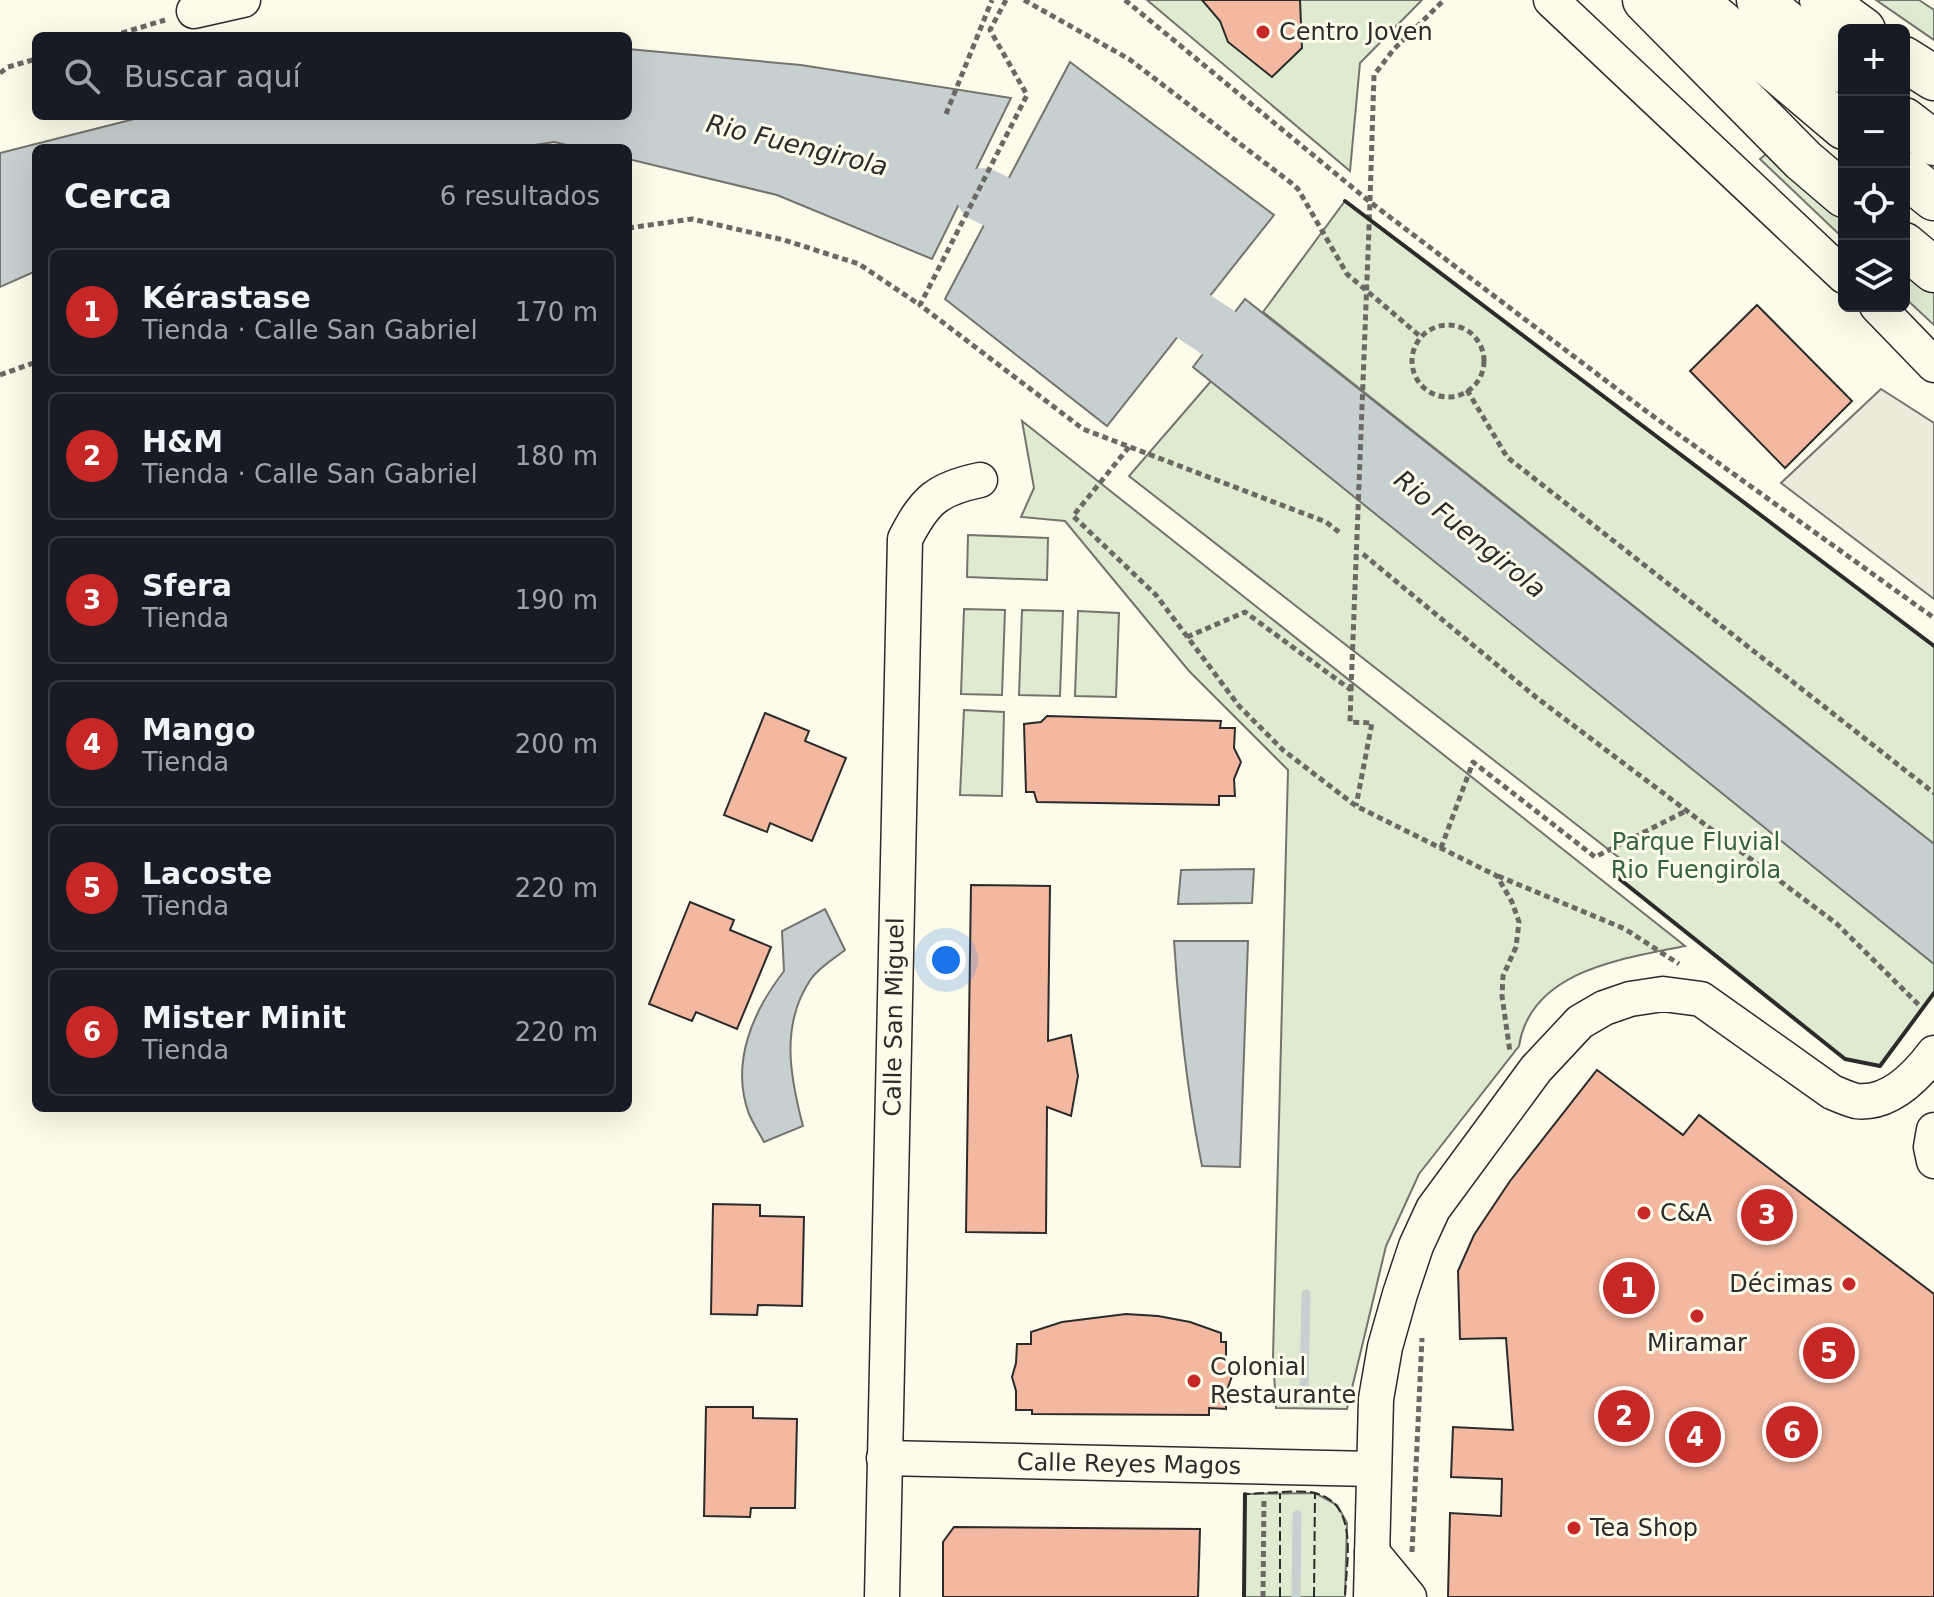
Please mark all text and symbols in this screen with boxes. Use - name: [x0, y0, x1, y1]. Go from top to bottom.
- place label: Centro Joven: [1279, 18, 1433, 46]
- marker: Centro Joven: [1254, 23, 1272, 41]
- map controls: [1838, 24, 1910, 312]
- button: +: [1838, 24, 1910, 96]
- search box: [32, 32, 632, 120]
- icon: search: [60, 54, 104, 98]
- text: Buscar aquí: [124, 59, 301, 94]
- button: −: [1838, 96, 1910, 168]
- water label: Rio Fuengirola: [703, 108, 891, 182]
- button: locate: [1838, 168, 1910, 240]
- text: Cerca: [64, 176, 172, 216]
- text: 6 resultados: [440, 181, 600, 211]
- button: layers: [1838, 240, 1910, 312]
- text: Kérastase: [142, 280, 311, 315]
- text: 1: [83, 297, 101, 327]
- text: 170 m: [515, 297, 598, 327]
- text: Tienda · Calle San Gabriel: [142, 315, 478, 345]
- text: H&M: [142, 424, 223, 459]
- text: 2: [83, 441, 101, 471]
- text: 180 m: [515, 441, 598, 471]
- text: Tienda · Calle San Gabriel: [142, 459, 478, 489]
- water label: Rio Fuengirola: [1388, 464, 1552, 604]
- text: Sfera: [142, 568, 232, 603]
- text: 3: [83, 585, 101, 615]
- text: 190 m: [515, 585, 598, 615]
- text: Tienda: [142, 603, 229, 633]
- text: Mango: [142, 712, 256, 747]
- text: 4: [83, 729, 101, 759]
- text: 200 m: [515, 729, 598, 759]
- text: Tienda: [142, 747, 229, 777]
- park label: Parque Fluvial Rio Fuengirola: [1611, 828, 1781, 884]
- text: Lacoste: [142, 856, 272, 891]
- text: 5: [83, 873, 101, 903]
- text: 220 m: [515, 873, 598, 903]
- text: Tienda: [142, 891, 229, 921]
- street label: Calle San Miguel: [878, 917, 910, 1117]
- your location: [926, 940, 966, 980]
- text: Mister Minit: [142, 1000, 346, 1035]
- text: 6: [83, 1017, 101, 1047]
- text: 220 m: [515, 1017, 598, 1047]
- text: Tienda: [142, 1035, 229, 1065]
- pin: 3: [1741, 1185, 1793, 1245]
- place label: C&A: [1660, 1199, 1712, 1227]
- marker: C&A: [1635, 1204, 1653, 1222]
- pin: 1: [1603, 1258, 1655, 1318]
- place label: Décimas: [1729, 1270, 1833, 1298]
- marker: Décimas: [1840, 1275, 1858, 1293]
- marker: Miramar: [1688, 1307, 1706, 1325]
- pin: 5: [1803, 1323, 1855, 1383]
- place label: Miramar: [1647, 1329, 1747, 1357]
- place label: Colonial Restaurante: [1210, 1353, 1356, 1409]
- marker: Colonial Restaurante: [1185, 1372, 1203, 1390]
- pin: 2: [1598, 1386, 1650, 1446]
- pin: 6: [1766, 1402, 1818, 1462]
- pin: 4: [1669, 1407, 1721, 1467]
- street label: Calle Reyes Magos: [1017, 1448, 1241, 1480]
- place label: Tea Shop: [1589, 1514, 1698, 1542]
- marker: Tea Shop: [1565, 1519, 1583, 1537]

